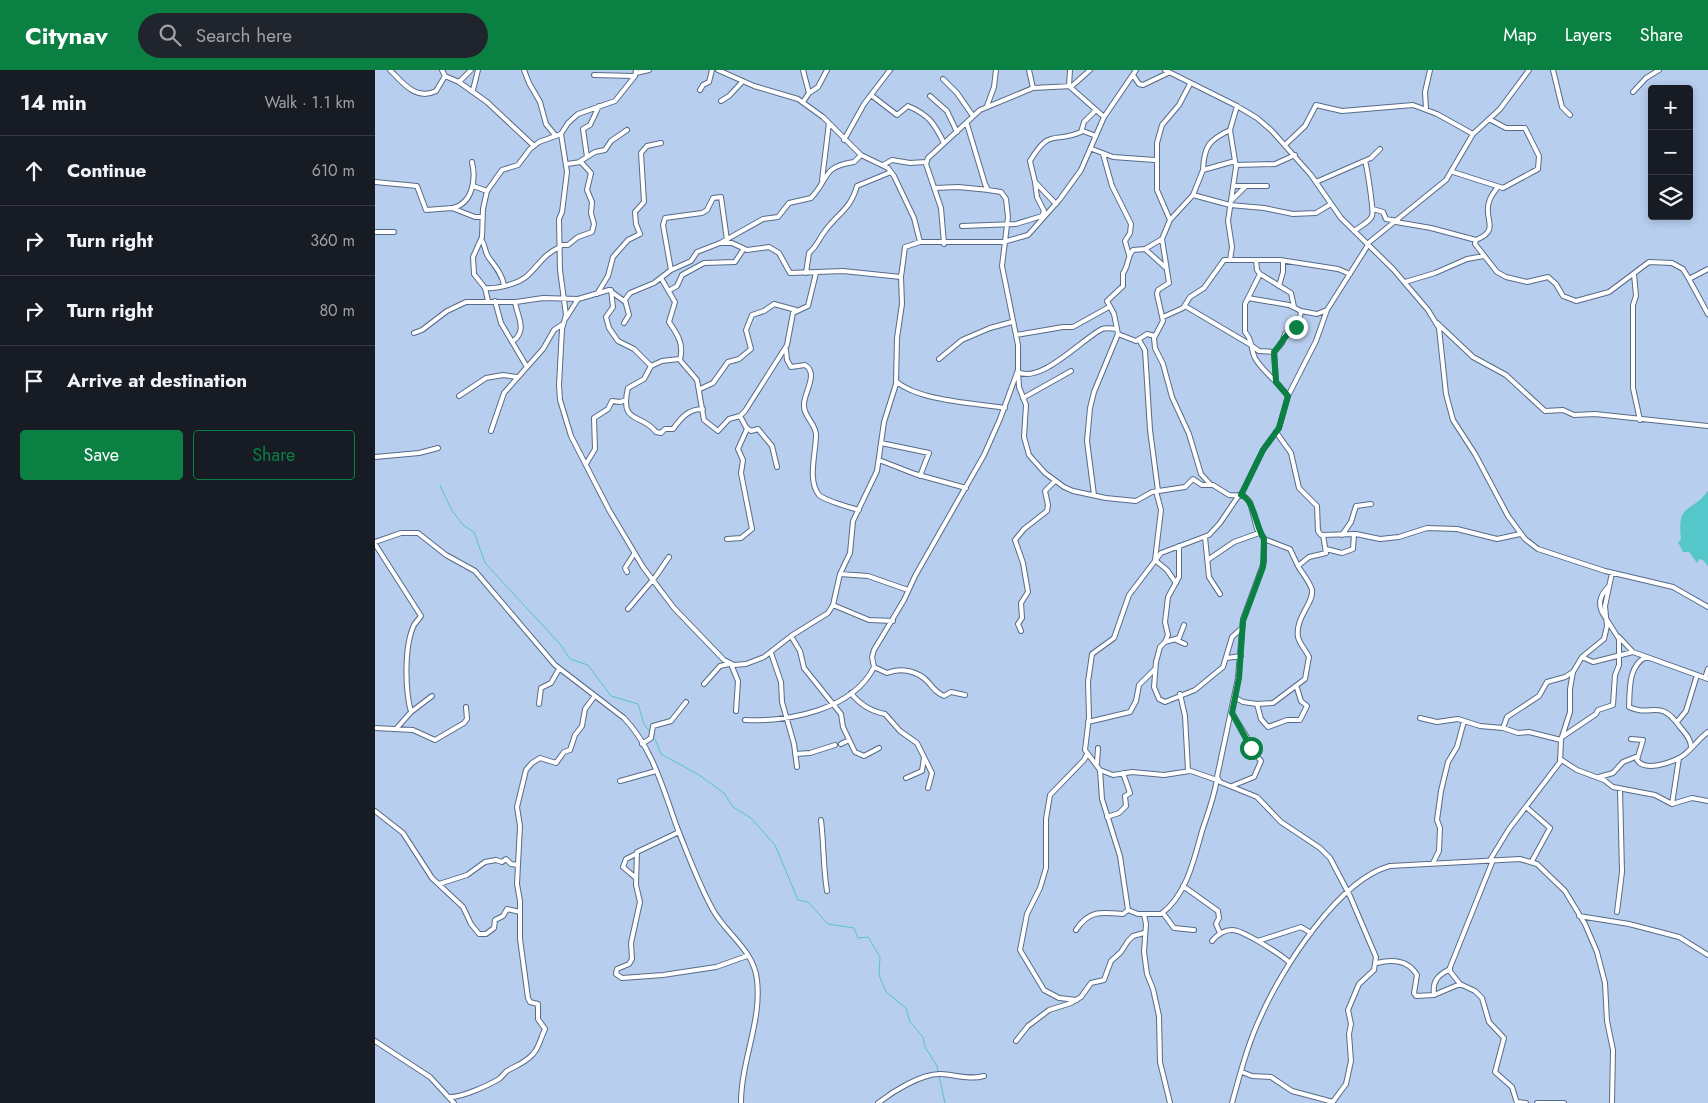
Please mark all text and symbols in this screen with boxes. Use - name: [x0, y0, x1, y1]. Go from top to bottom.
- search box: [138, 13, 488, 58]
- text: Citynav: [25, 18, 108, 53]
- icon: search: [156, 21, 184, 49]
- text: Search here: [196, 22, 292, 49]
- text: Map: [1503, 22, 1537, 48]
- text: Layers: [1565, 22, 1612, 48]
- text: Share: [1640, 22, 1683, 48]
- map controls: [1648, 85, 1693, 220]
- button: +: [1648, 85, 1693, 130]
- text: 14 min: [20, 88, 87, 118]
- text: Walk · 1.1 km: [264, 91, 355, 114]
- button: −: [1648, 130, 1693, 175]
- icon: ahead: [20, 157, 48, 185]
- text: Continue: [67, 157, 146, 184]
- text: 610 m: [312, 159, 355, 182]
- button: layers: [1648, 175, 1693, 220]
- icon: right: [20, 227, 48, 255]
- text: Turn right: [67, 227, 153, 254]
- text: 360 m: [310, 229, 355, 252]
- icon: right: [20, 297, 48, 325]
- text: Turn right: [67, 297, 153, 324]
- text: 80 m: [319, 299, 355, 322]
- route end: [1285, 316, 1308, 339]
- icon: arrive: [20, 367, 48, 395]
- text: Arrive at destination: [67, 367, 247, 394]
- button: Save: [20, 430, 183, 480]
- button: Share: [193, 430, 355, 480]
- route start: [1240, 737, 1263, 760]

